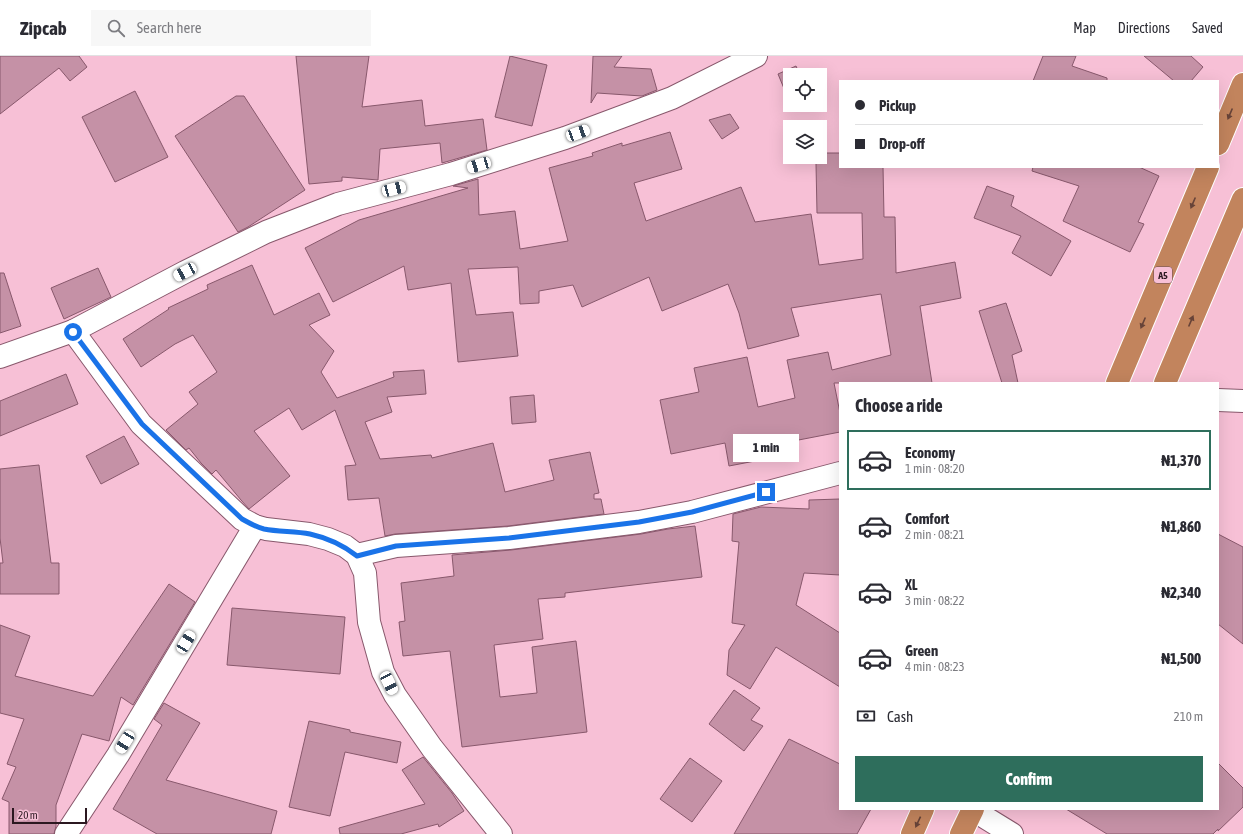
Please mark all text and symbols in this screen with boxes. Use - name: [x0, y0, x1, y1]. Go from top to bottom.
- search box: [91, 10, 371, 46]
- text: Zipcab: [20, 17, 67, 39]
- icon: search: [105, 17, 127, 39]
- text: Search here: [137, 19, 202, 36]
- text: Map: [1073, 20, 1096, 36]
- text: Directions: [1118, 20, 1170, 36]
- text: Saved: [1192, 20, 1223, 36]
- map controls: [783, 68, 827, 164]
- button: locate: [783, 68, 827, 112]
- text: Pickup: [879, 97, 916, 114]
- one-way arrow: [1227, 108, 1233, 120]
- button: layers: [783, 120, 827, 164]
- car: [565, 123, 591, 143]
- text: Drop-off: [879, 135, 925, 152]
- car: [466, 156, 492, 174]
- car: [381, 180, 407, 198]
- one-way arrow: [1190, 197, 1196, 209]
- car: [172, 261, 198, 283]
- road number: A5: [1154, 267, 1172, 283]
- one-way arrow: [1188, 316, 1194, 327]
- one-way arrow: [1139, 317, 1145, 329]
- route start: [64, 323, 82, 341]
- text: Choose a ride: [855, 395, 943, 416]
- callout: 1 min: [733, 434, 799, 462]
- text: 1 min: [753, 440, 779, 455]
- icon: car: [857, 442, 893, 478]
- text: Economy: [905, 444, 955, 461]
- text: ₦1,370: [1161, 452, 1201, 469]
- text: 1 min · 08:20: [905, 461, 965, 476]
- route end: [757, 483, 775, 501]
- icon: car: [857, 508, 893, 544]
- text: Comfort: [905, 510, 949, 527]
- text: ₦1,860: [1161, 518, 1201, 535]
- text: 2 min · 08:21: [905, 527, 965, 542]
- icon: car: [857, 574, 893, 610]
- text: XL: [905, 576, 918, 593]
- text: ₦2,340: [1161, 584, 1201, 601]
- text: 3 min · 08:22: [905, 593, 965, 608]
- car: [175, 629, 197, 655]
- icon: car: [857, 640, 893, 676]
- text: Green: [905, 642, 938, 659]
- text: ₦1,500: [1161, 650, 1201, 667]
- text: 4 min · 08:23: [905, 659, 965, 674]
- car: [378, 670, 400, 696]
- icon: cash: [855, 705, 877, 727]
- text: Cash: [887, 708, 913, 725]
- text: 210 m: [1174, 709, 1203, 724]
- car: [114, 729, 136, 755]
- button: Confirm: [855, 756, 1203, 802]
- scale bar: [12, 806, 87, 825]
- text: 20 m: [18, 809, 38, 821]
- one-way arrow: [914, 816, 920, 828]

